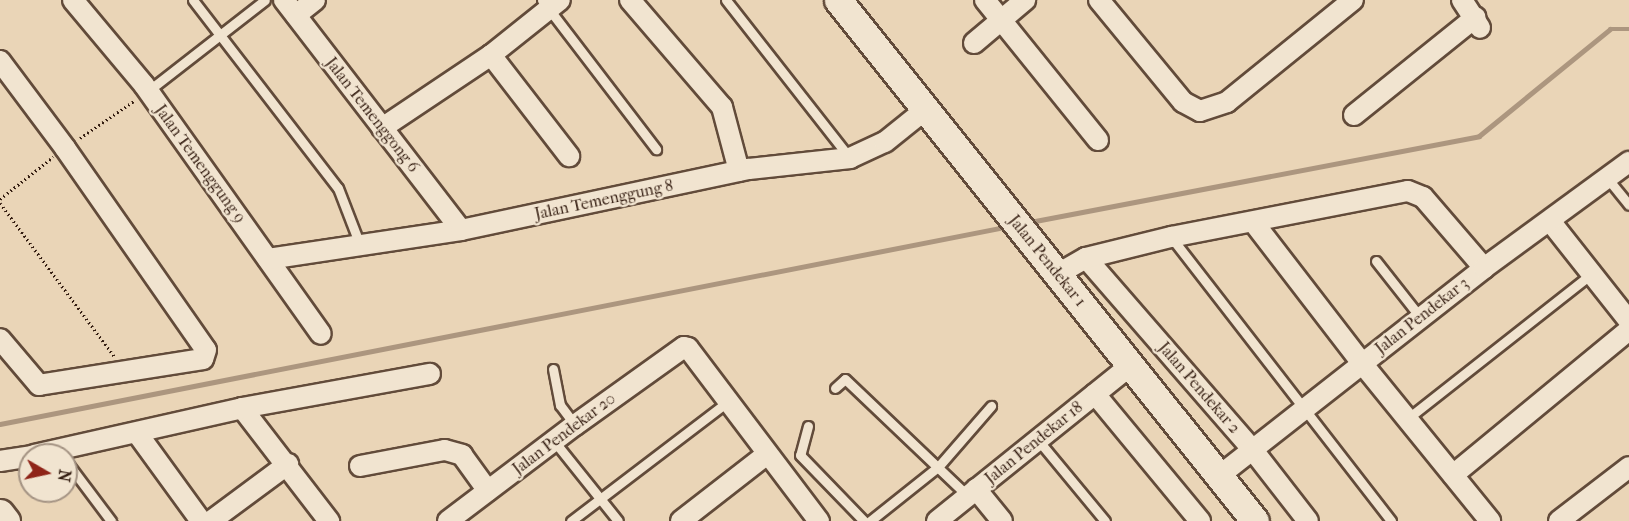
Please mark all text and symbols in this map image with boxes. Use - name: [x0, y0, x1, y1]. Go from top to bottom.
- street label: Jalan Temenggong 6: [321, 54, 423, 176]
- street label: Jalan Temenggung 9: [151, 101, 249, 227]
- street label: Jalan Temenggung 8: [533, 176, 675, 224]
- street label: Jalan Pendekar 1: [1004, 211, 1090, 311]
- street label: Jalan Pendekar 3: [1372, 274, 1472, 358]
- street label: Jalan Pendekar 2: [1154, 338, 1244, 438]
- street label: Jalan Pendekar 20: [509, 389, 619, 479]
- street label: Jalan Pendekar 18: [981, 398, 1087, 488]
- north arrow: [18, 443, 78, 503]
- text: N: [54, 468, 75, 483]

